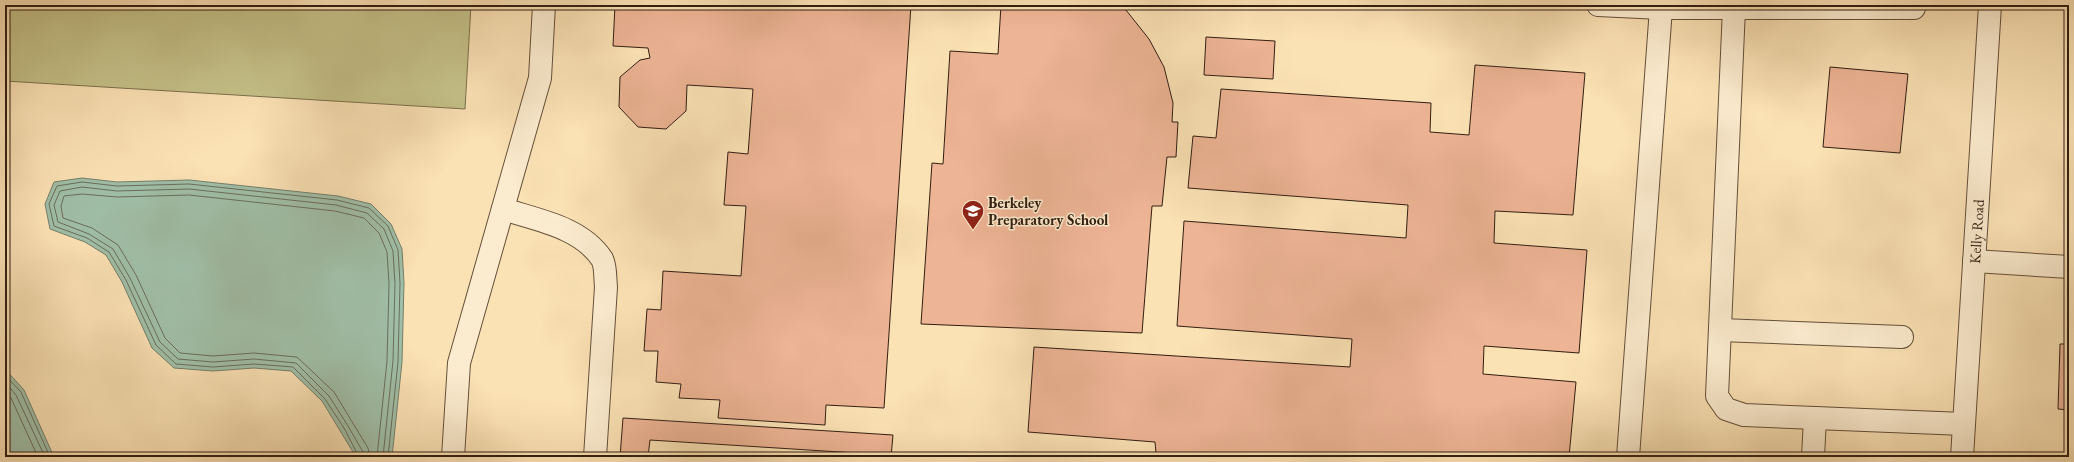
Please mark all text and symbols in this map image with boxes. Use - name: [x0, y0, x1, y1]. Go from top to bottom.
- place label: Berkeley Preparatory School: [988, 193, 1109, 229]
- school or university icon: Berkeley Preparatory School: [960, 198, 986, 231]
- street label: Kelly Road: [1965, 198, 1987, 264]

